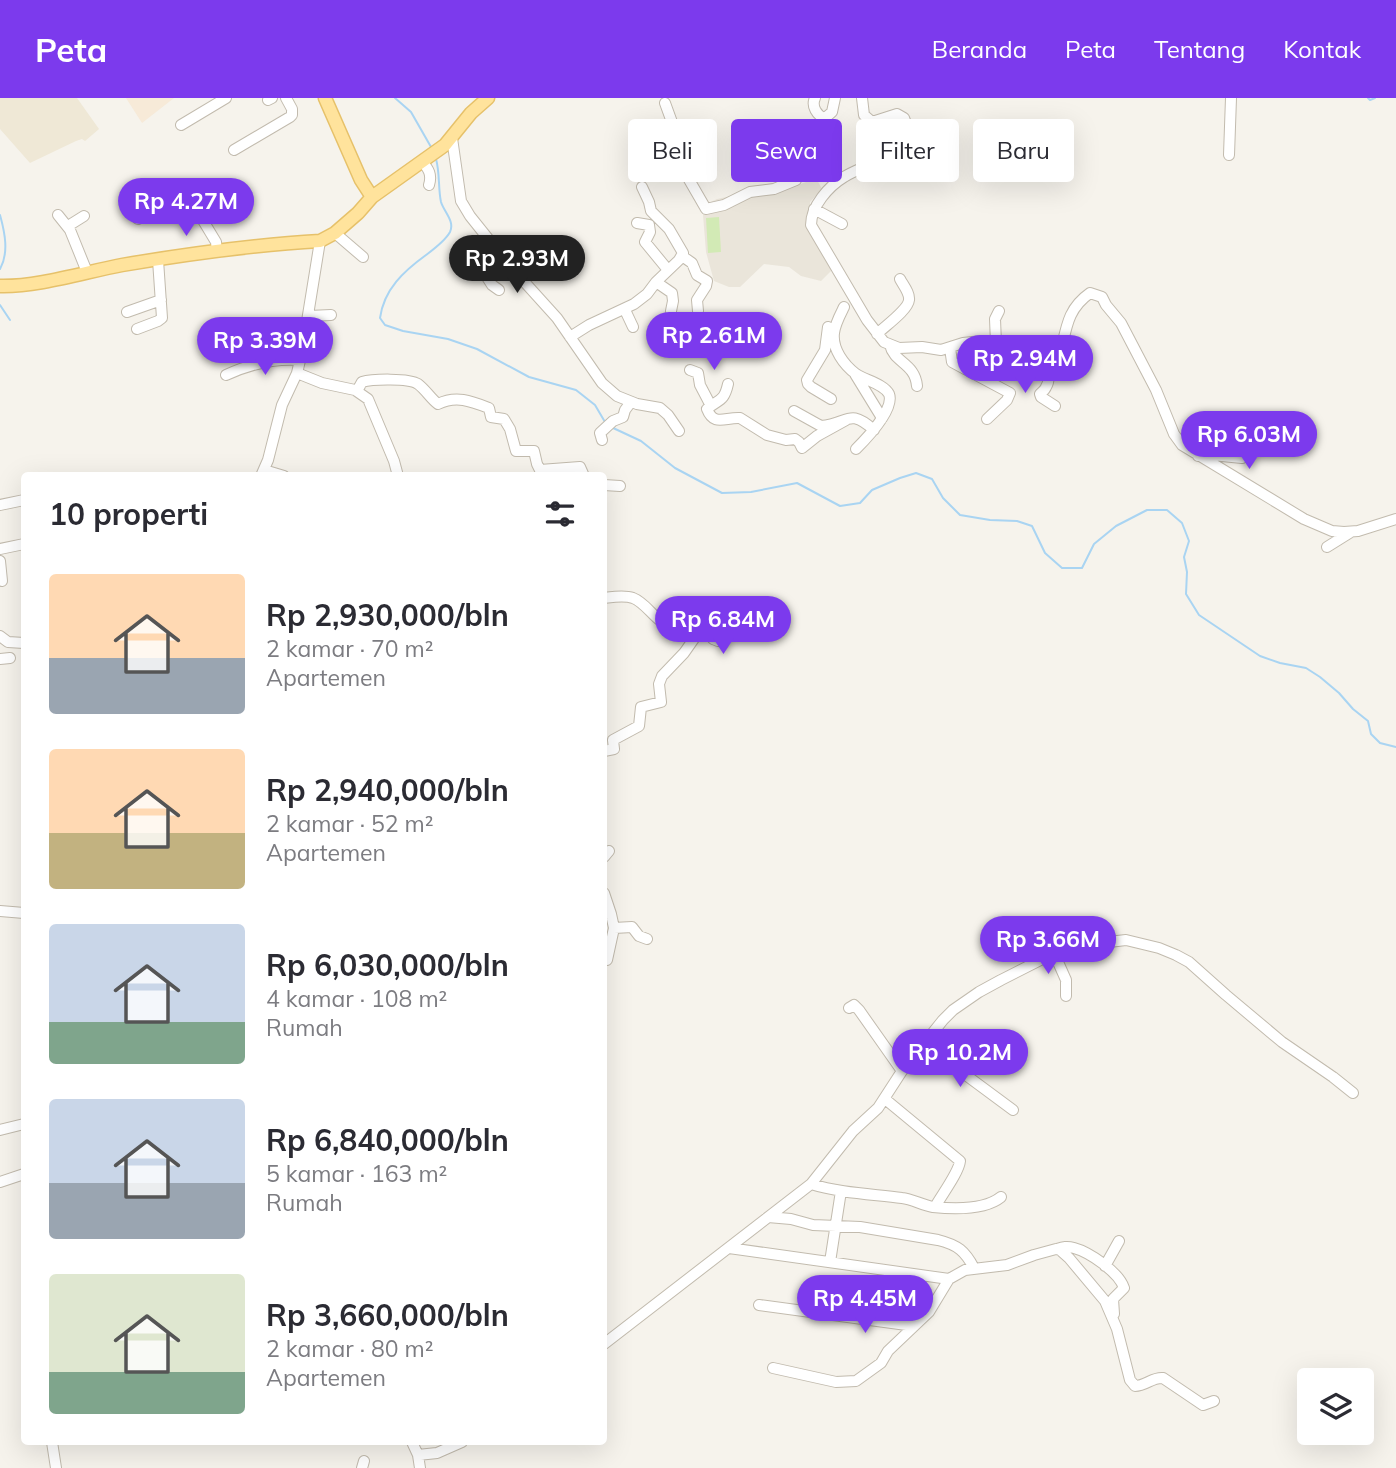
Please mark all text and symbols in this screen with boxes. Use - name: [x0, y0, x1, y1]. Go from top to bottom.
- text: Peta: [35, 29, 107, 70]
- text: Beranda: [932, 34, 1027, 64]
- text: Peta: [1065, 34, 1116, 64]
- text: Tentang: [1154, 34, 1245, 64]
- text: Kontak: [1283, 34, 1361, 64]
- chip: Beli: [628, 119, 717, 182]
- chip: Sewa: [731, 119, 842, 182]
- chip: Filter: [856, 119, 959, 182]
- chip: Baru: [973, 119, 1074, 182]
- pin: Rp 4.27M: [114, 178, 258, 238]
- text: Rp 4.27M: [134, 186, 238, 215]
- pin: Rp 2.93M: [445, 236, 589, 295]
- text: Rp 2.93M: [465, 243, 569, 272]
- pin: Rp 2.61M: [642, 313, 786, 372]
- pin: Rp 3.39M: [193, 317, 337, 377]
- text: Rp 2.61M: [662, 320, 766, 349]
- text: Rp 3.39M: [213, 325, 317, 354]
- pin: Rp 2.94M: [953, 336, 1097, 395]
- text: Rp 2.94M: [973, 343, 1077, 372]
- pin: Rp 6.03M: [1177, 412, 1321, 471]
- text: Rp 6.03M: [1197, 419, 1301, 448]
- text: 10 properti: [49, 495, 208, 533]
- icon: filters: [541, 495, 579, 533]
- text: Rp 2,930,000/bln: [266, 596, 509, 634]
- pin: Rp 6.84M: [651, 596, 795, 656]
- icon: home: [105, 602, 189, 686]
- text: Rp 6.84M: [671, 604, 775, 633]
- text: 2 kamar · 70 m²: [266, 634, 434, 663]
- text: Apartemen: [266, 663, 386, 692]
- text: Rp 2,940,000/bln: [266, 771, 509, 809]
- icon: home: [105, 777, 189, 861]
- text: 2 kamar · 52 m²: [266, 809, 434, 838]
- text: Apartemen: [266, 838, 386, 867]
- pin: Rp 3.66M: [976, 916, 1120, 976]
- text: Rp 3.66M: [996, 924, 1100, 953]
- text: Rp 6,030,000/bln: [266, 946, 509, 984]
- icon: home: [105, 952, 189, 1036]
- text: 4 kamar · 108 m²: [266, 984, 447, 1013]
- text: Rumah: [266, 1013, 343, 1042]
- pin: Rp 10.2M: [888, 1030, 1032, 1089]
- text: Rp 10.2M: [908, 1037, 1012, 1066]
- text: Rp 6,840,000/bln: [266, 1121, 509, 1159]
- icon: home: [105, 1127, 189, 1211]
- text: 5 kamar · 163 m²: [266, 1159, 447, 1188]
- text: Rumah: [266, 1188, 343, 1217]
- pin: Rp 4.45M: [793, 1276, 937, 1335]
- text: Rp 4.45M: [813, 1283, 917, 1312]
- text: Rp 3,660,000/bln: [266, 1296, 509, 1334]
- icon: home: [105, 1302, 189, 1386]
- text: 2 kamar · 80 m²: [266, 1334, 434, 1363]
- text: Apartemen: [266, 1363, 386, 1392]
- map controls: [1297, 1368, 1374, 1445]
- button: layers: [1297, 1368, 1374, 1445]

